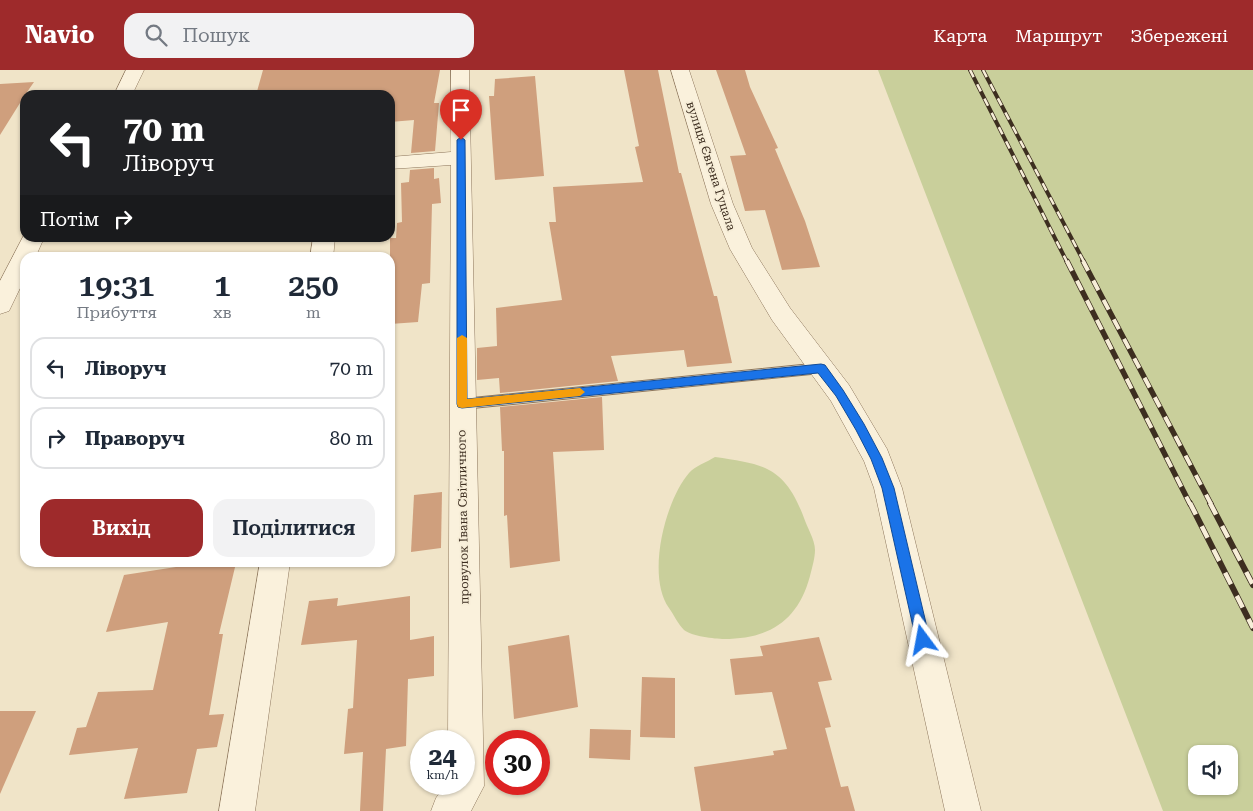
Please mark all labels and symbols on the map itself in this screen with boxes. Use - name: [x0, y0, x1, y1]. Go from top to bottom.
- pin: [440, 89, 482, 140]
- street label: вулиця Євгена Гуцала: [683, 100, 739, 233]
- street label: провулок Івана Світличного: [454, 429, 472, 605]
- position arrow: [896, 613, 948, 665]
- speed limit sign: 30: [485, 730, 550, 795]

